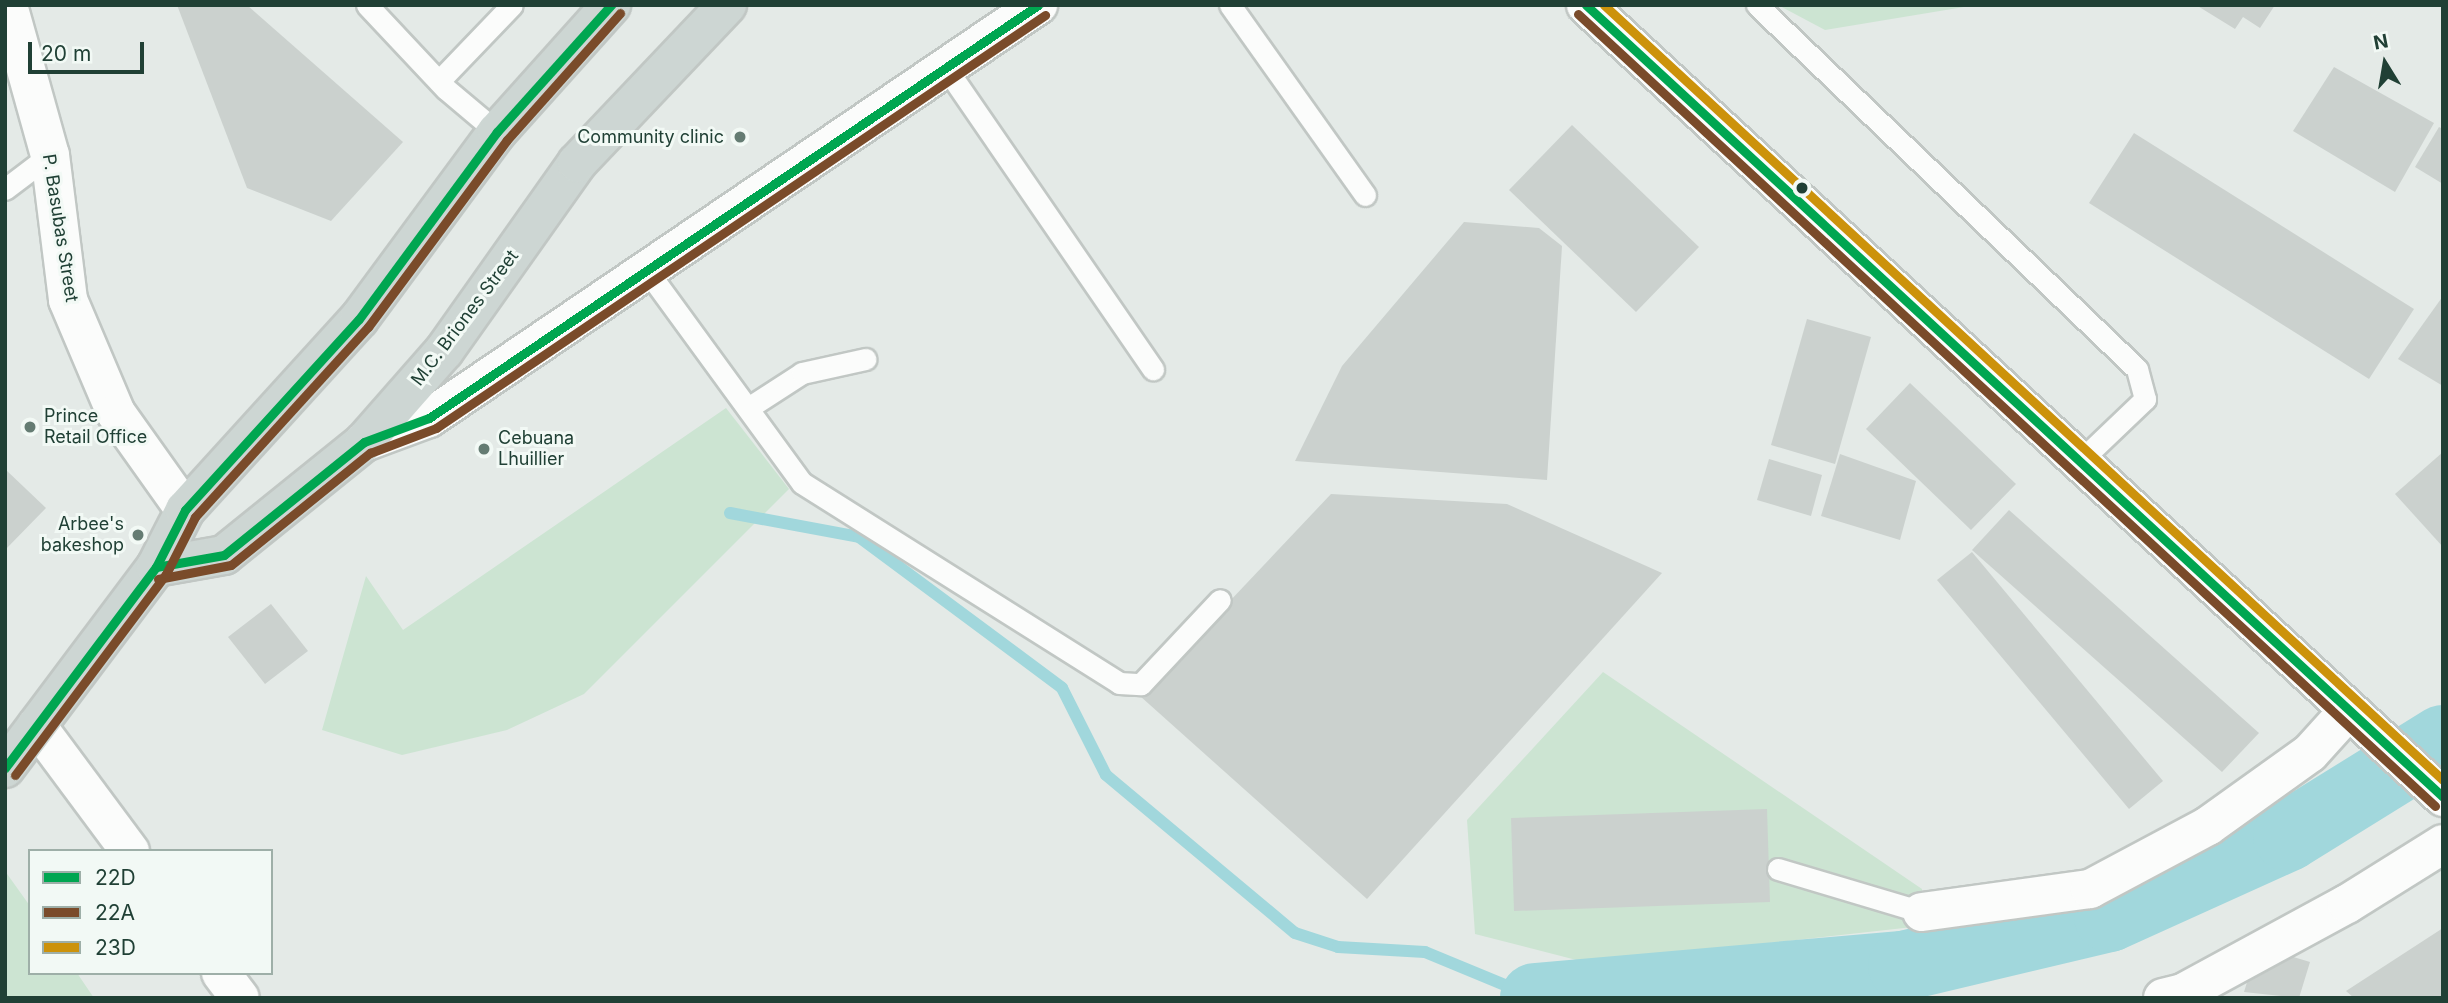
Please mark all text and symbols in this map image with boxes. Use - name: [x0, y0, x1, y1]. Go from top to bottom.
- scale bar: [32, 28, 147, 72]
- north arrow: [2350, 28, 2420, 98]
- text: N: [2372, 29, 2390, 55]
- text: 20 m: [41, 41, 91, 66]
- place label: Community clinic: [577, 126, 724, 148]
- marker: Community clinic: [730, 127, 750, 147]
- street label: P. Basubas Street: [38, 152, 82, 304]
- unlabelled marker: [1795, 181, 1809, 195]
- street label: M.C. Briones Street: [407, 246, 523, 390]
- place label: Prince Retail Office: [44, 406, 147, 448]
- marker: Prince Retail Office: [22, 419, 38, 435]
- place label: Cebuana Lhuillier: [498, 428, 574, 471]
- marker: Cebuana Lhuillier: [476, 441, 492, 457]
- place label: Arbee's bakeshop: [41, 514, 124, 556]
- marker: Arbee's bakeshop: [130, 527, 146, 543]
- legend: [28, 849, 273, 975]
- text: 22D: [95, 865, 136, 890]
- text: 22A: [95, 900, 135, 925]
- text: 23D: [95, 935, 136, 960]

